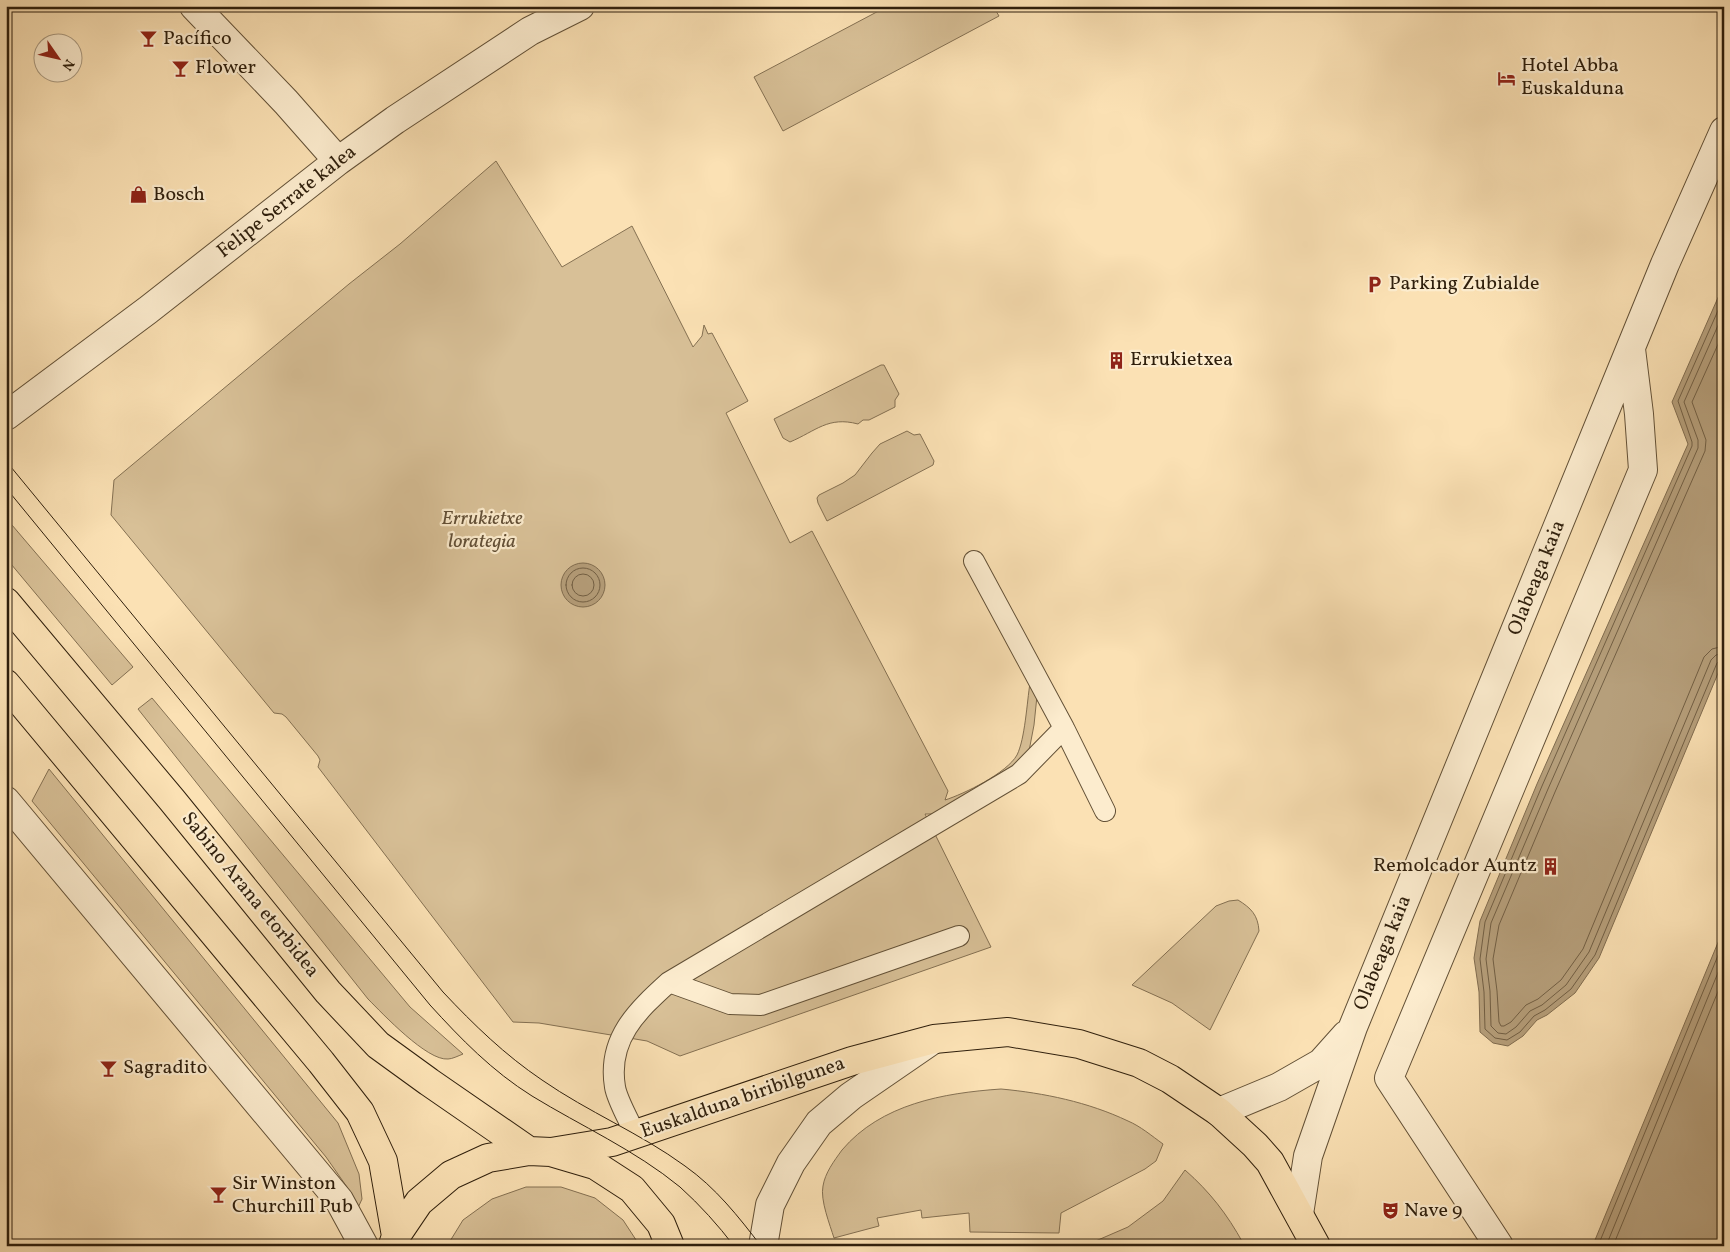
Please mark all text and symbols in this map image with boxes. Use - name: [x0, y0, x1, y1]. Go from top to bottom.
- place label: Pacífico: [163, 25, 232, 53]
- bar icon: Pacífico: [139, 29, 159, 49]
- north arrow: [32, 32, 82, 82]
- place label: Hotel Abba Euskalduna: [1521, 52, 1624, 103]
- place label: Flower: [195, 54, 256, 82]
- text: N: [57, 55, 78, 74]
- bar icon: Flower: [171, 58, 191, 78]
- hotel icon: Hotel Abba Euskalduna: [1497, 68, 1517, 88]
- street label: Felipe Serrate kalea: [211, 139, 363, 265]
- place label: Bosch: [153, 181, 205, 209]
- shop icon: Bosch: [129, 185, 149, 205]
- place label: Parking Zubialde: [1389, 270, 1540, 298]
- parking icon: Parking Zubialde: [1365, 274, 1385, 294]
- place label: Errukietxea: [1130, 346, 1233, 374]
- building icon: Errukietxea: [1106, 350, 1126, 370]
- park label: Errukietxe lorategia: [441, 505, 523, 556]
- street label: Olabeaga kaia: [1501, 516, 1573, 640]
- street label: Sabino Arana etorbidea: [174, 806, 326, 984]
- place label: Remolcador Auntz: [1373, 852, 1537, 880]
- building icon: Remolcador Auntz: [1541, 856, 1561, 876]
- street label: Olabeaga kaia: [1347, 891, 1419, 1015]
- street label: Euskalduna biribilgunea: [637, 1050, 849, 1146]
- place label: Sagradito: [123, 1054, 207, 1082]
- bar icon: Sagradito: [99, 1058, 119, 1078]
- place label: Sir Winston Churchill Pub: [232, 1170, 353, 1221]
- bar icon: Sir Winston Churchill Pub: [208, 1185, 228, 1205]
- place label: Nave 9: [1404, 1197, 1462, 1225]
- theatre icon: Nave 9: [1380, 1201, 1400, 1221]

